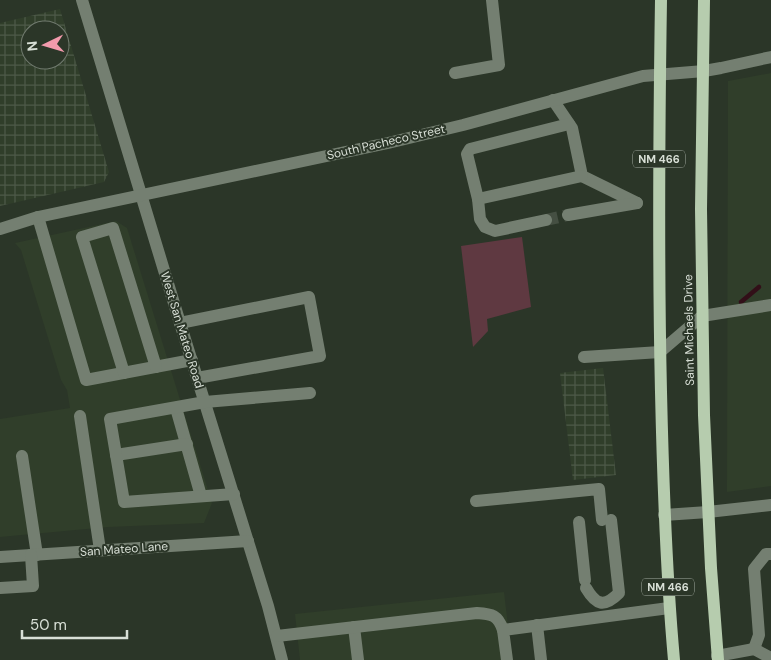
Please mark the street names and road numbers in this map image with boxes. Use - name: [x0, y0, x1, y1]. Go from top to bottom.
- street label: South Pacheco Street: [325, 121, 447, 163]
- road number: NM 466: [633, 150, 685, 168]
- street label: West San Mateo Road: [157, 270, 207, 390]
- street label: Saint Michaels Drive: [680, 274, 698, 386]
- street label: San Mateo Lane: [79, 538, 169, 560]
- road number: NM 466: [642, 578, 694, 596]

